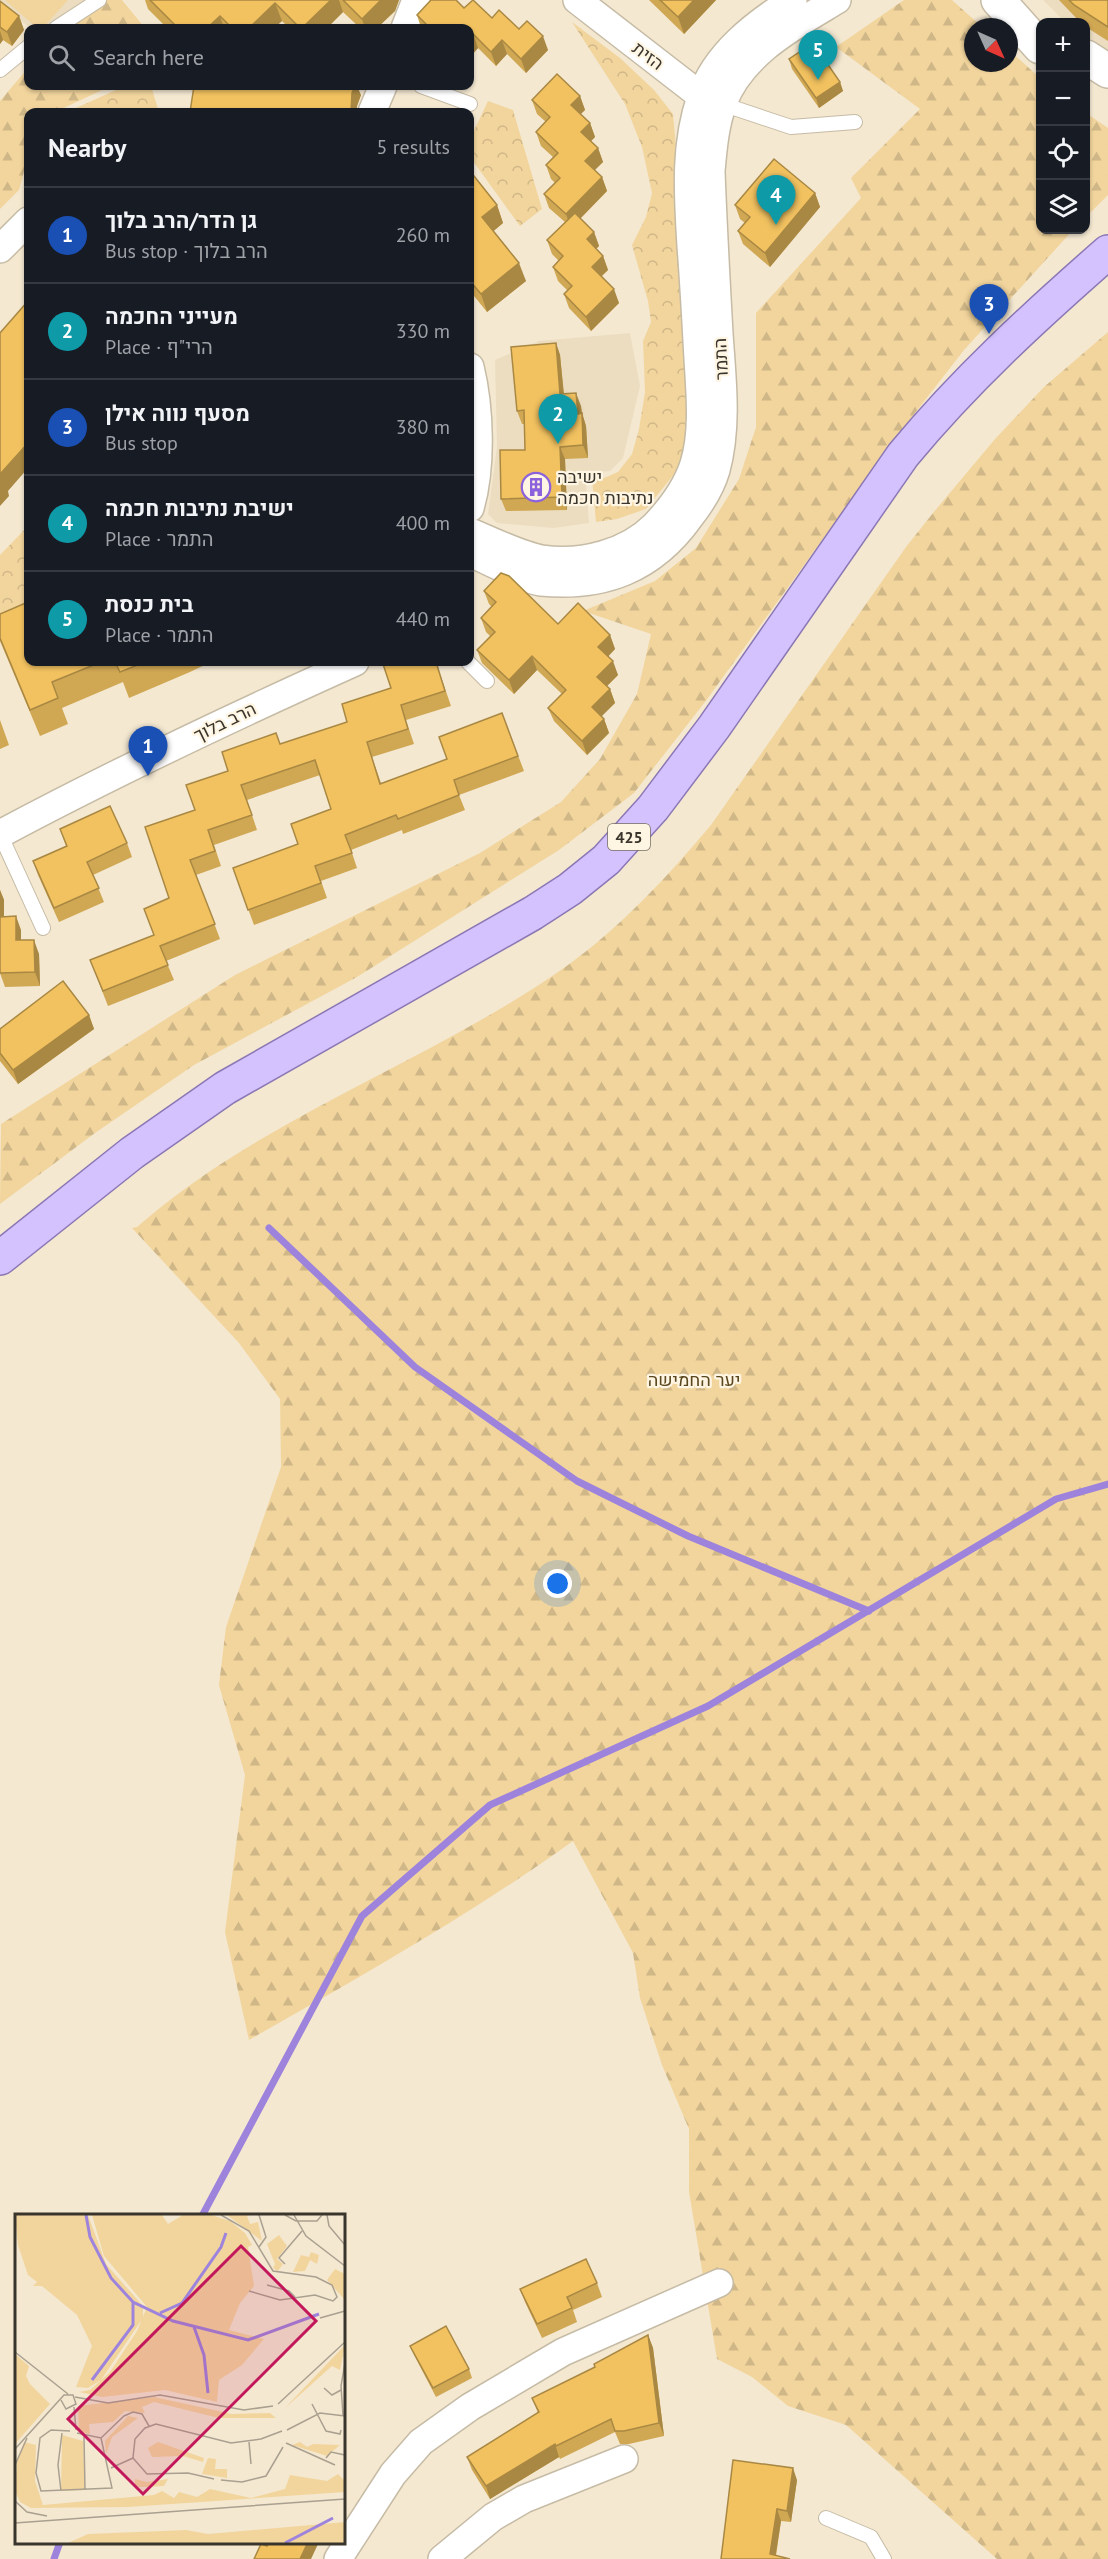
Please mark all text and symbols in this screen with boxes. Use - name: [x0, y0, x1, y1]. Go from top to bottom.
- north arrow: [964, 18, 1018, 72]
- map controls: [1036, 18, 1090, 234]
- button: +: [1036, 18, 1090, 72]
- search box: [24, 24, 474, 90]
- pin: 5: [798, 31, 838, 80]
- street label: הזית: [628, 36, 669, 75]
- icon: search: [45, 41, 78, 74]
- text: Search here: [93, 43, 204, 71]
- button: −: [1036, 72, 1090, 126]
- button: locate: [1036, 126, 1090, 180]
- text: Nearby: [48, 131, 126, 164]
- text: 5 results: [377, 134, 450, 160]
- pin: 4: [756, 176, 796, 225]
- button: layers: [1036, 180, 1090, 234]
- text: גן הדר/הרב בלוך: [105, 206, 257, 234]
- text: 1: [62, 222, 73, 248]
- text: 260 m: [396, 222, 450, 248]
- text: Bus stop · הרב בלוך: [105, 238, 268, 264]
- pin: 3: [970, 284, 1008, 334]
- text: מעייני החכמה: [105, 302, 238, 330]
- text: 2: [62, 318, 73, 344]
- text: 330 m: [396, 318, 450, 344]
- text: Place · הרי"ף: [105, 334, 213, 360]
- street label: התמר: [708, 337, 733, 381]
- pin: 2: [538, 394, 578, 444]
- text: מסעף נווה אילן: [105, 399, 250, 427]
- text: 3: [62, 414, 73, 440]
- text: 380 m: [396, 414, 450, 440]
- text: Bus stop: [105, 430, 178, 456]
- place label: ישיבה נתיבות חכמה: [557, 465, 654, 509]
- building icon: ישיבה נתיבות חכמה: [520, 471, 552, 503]
- text: ישיבת נתיבות חכמה: [105, 494, 294, 522]
- text: 4: [62, 510, 73, 536]
- text: 400 m: [396, 510, 450, 536]
- text: Place · התמר: [105, 526, 213, 552]
- text: בית כנסת: [105, 590, 193, 618]
- text: 5: [62, 606, 73, 632]
- text: 440 m: [396, 606, 450, 632]
- text: Place · התמר: [105, 622, 213, 648]
- street label: הרב בלוך: [190, 697, 260, 746]
- pin: 1: [128, 726, 168, 776]
- road number: 425: [608, 824, 650, 850]
- park label: יער החמישה: [648, 1368, 740, 1391]
- your location: [543, 1569, 572, 1598]
- inset map: [15, 2214, 345, 2544]

